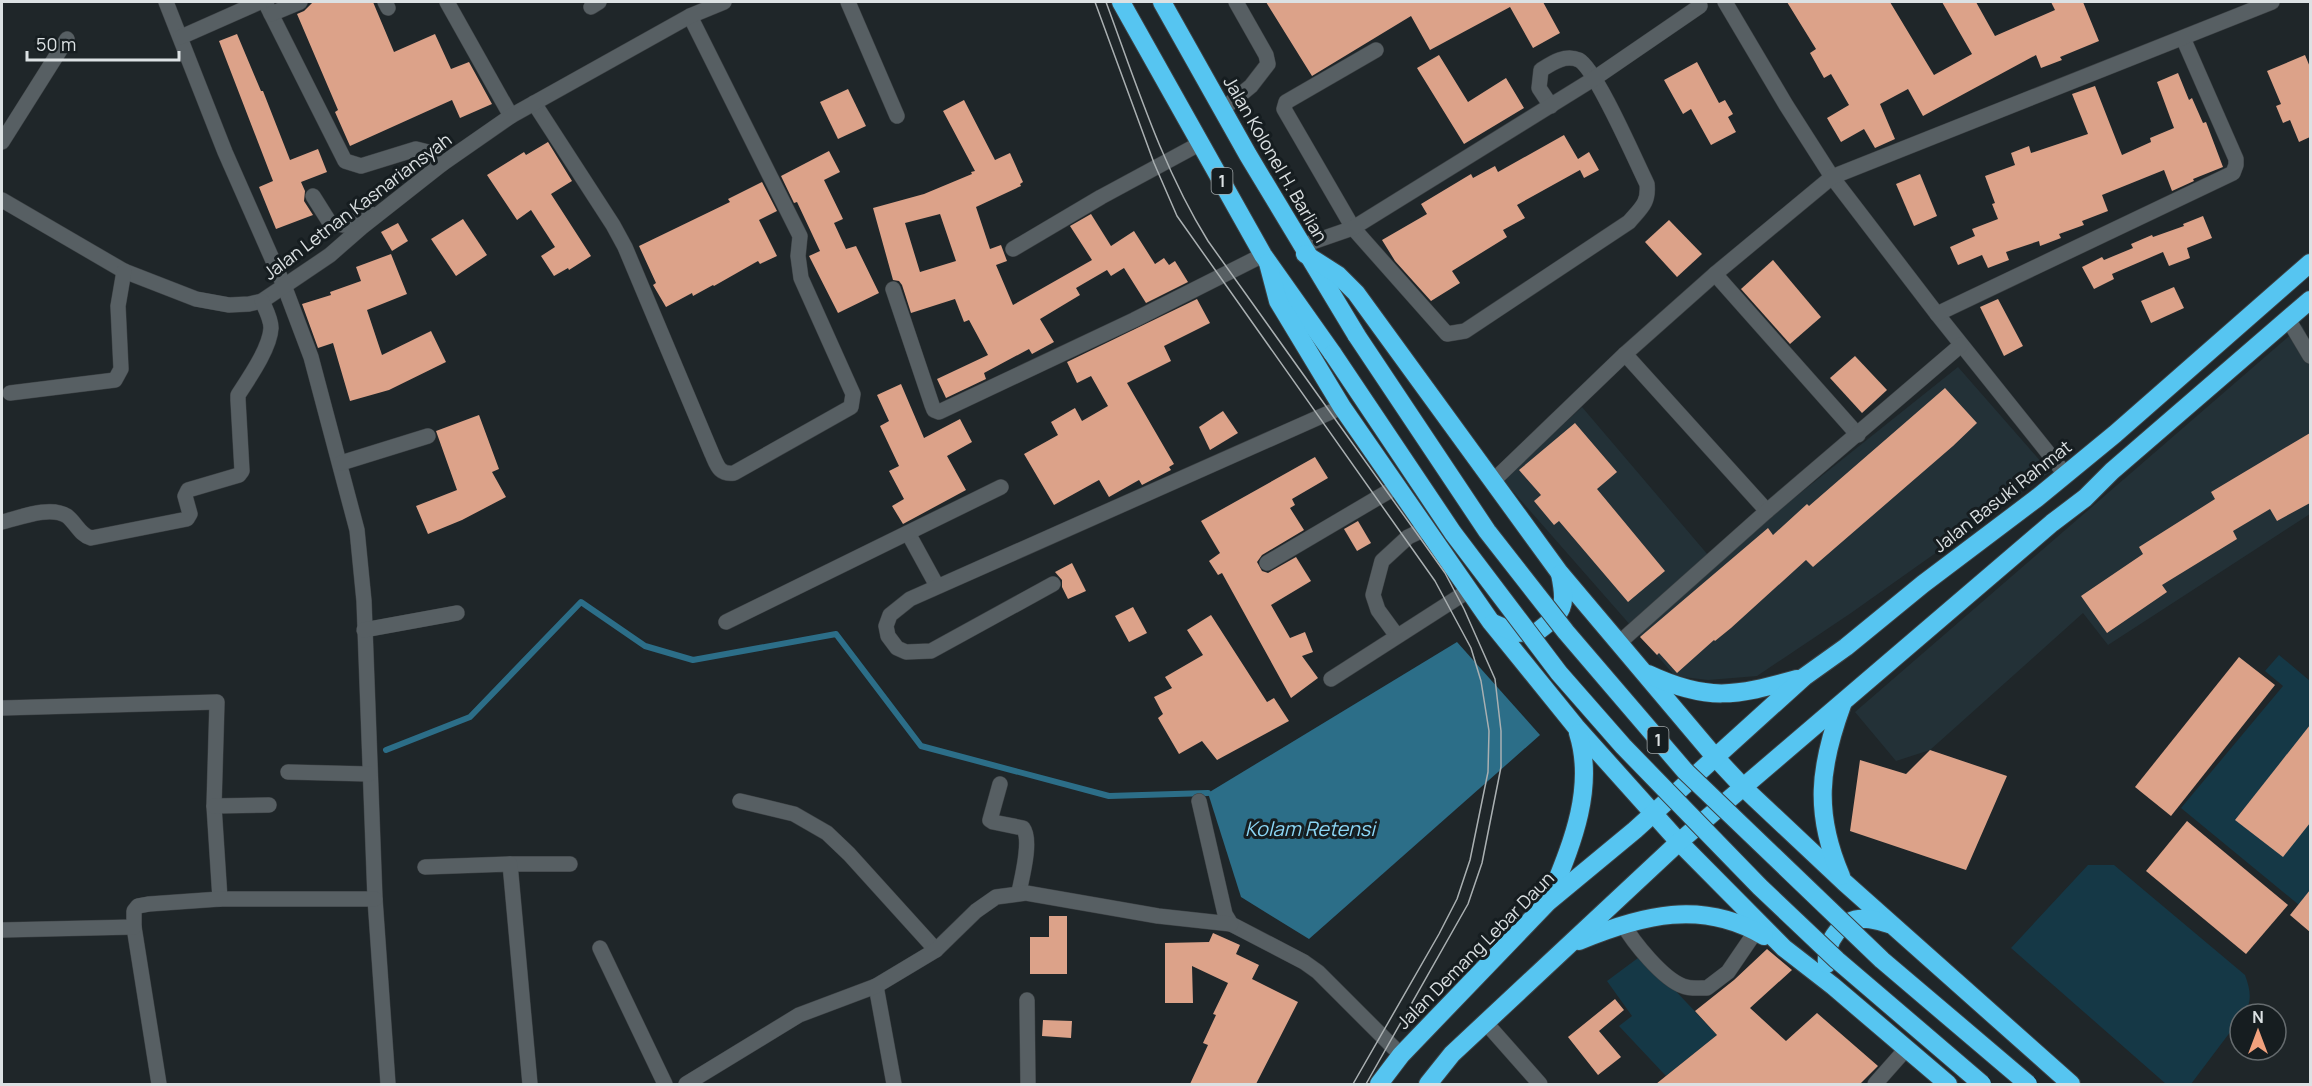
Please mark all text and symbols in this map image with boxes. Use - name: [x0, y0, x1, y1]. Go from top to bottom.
- scale bar: [27, 24, 178, 62]
- text: 50 m: [36, 32, 76, 56]
- street label: Jalan Kolonel H. Barlian: [1219, 71, 1333, 247]
- street label: Jalan Letnan Kasnariansyah: [258, 127, 456, 285]
- road number: 1: [1212, 168, 1232, 194]
- street label: Jalan Basuki Rahmat: [1928, 434, 2076, 558]
- road number: 1: [1648, 727, 1668, 753]
- water label: Kolam Retensi: [1245, 815, 1377, 842]
- street label: Jalan Demang Lebar Daun: [1391, 866, 1559, 1034]
- north arrow: [2228, 1002, 2288, 1062]
- text: N: [2252, 1006, 2264, 1028]

